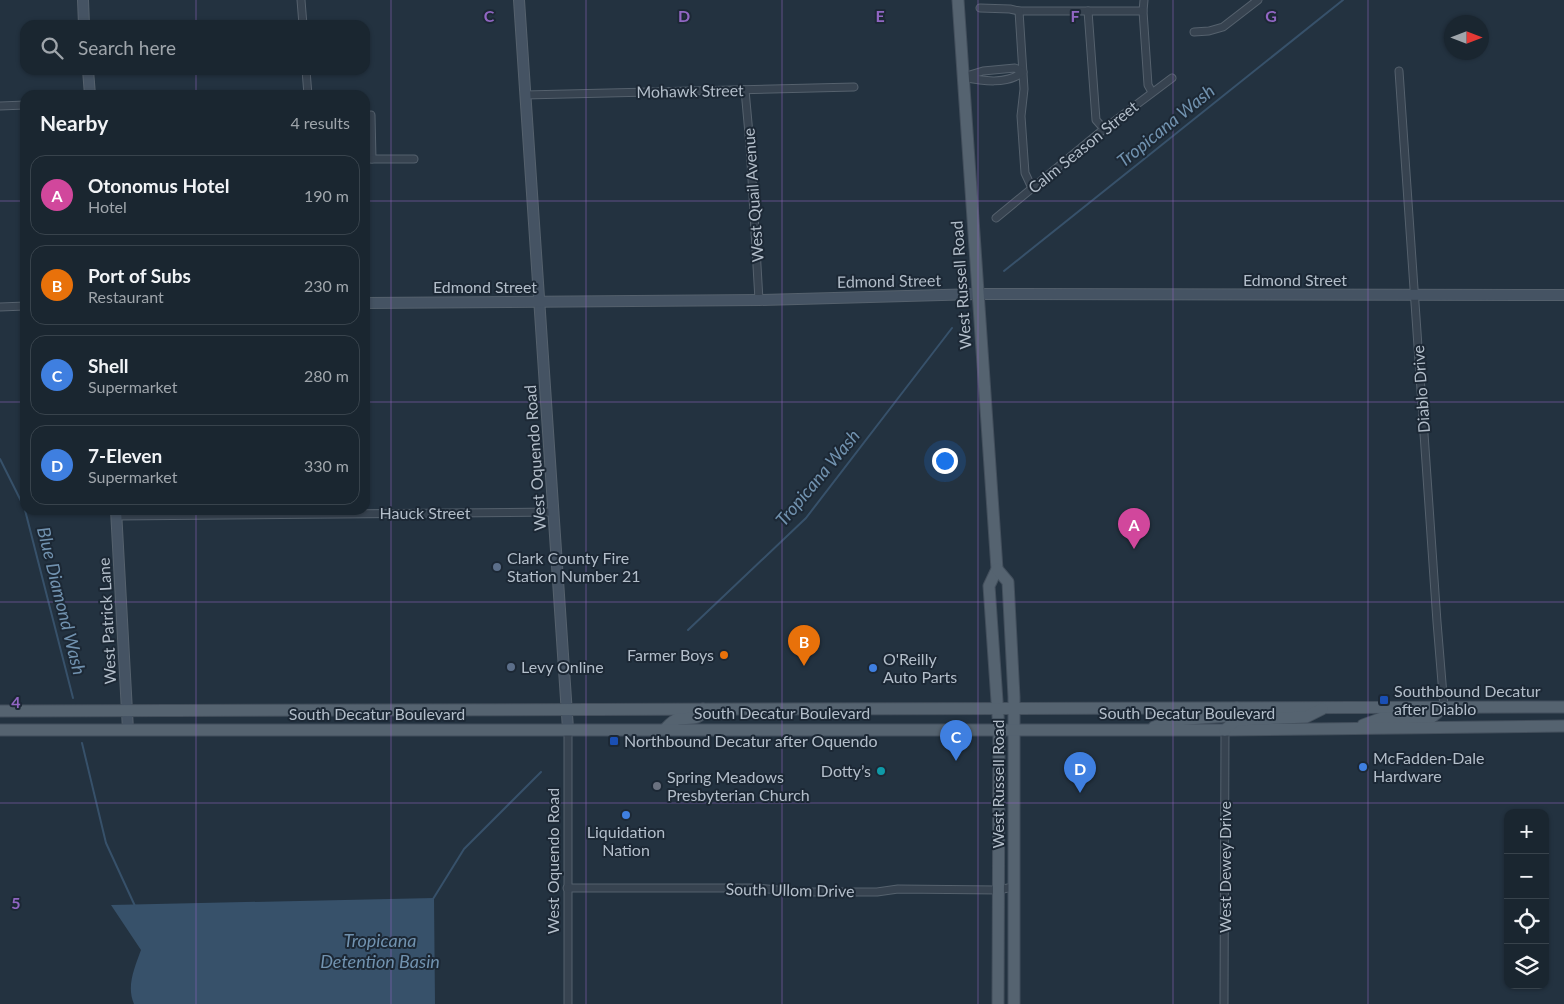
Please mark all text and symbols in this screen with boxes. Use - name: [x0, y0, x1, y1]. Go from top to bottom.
- text: C: [484, 6, 495, 25]
- text: D: [678, 6, 690, 25]
- text: E: [875, 6, 885, 25]
- text: F: [1070, 6, 1080, 25]
- text: G: [1265, 6, 1277, 25]
- north arrow: [1444, 15, 1489, 60]
- search box: [20, 20, 370, 75]
- icon: search: [38, 34, 66, 62]
- text: Search here: [78, 36, 176, 59]
- water label: Tropicana Wash: [1112, 79, 1219, 171]
- street label: Mohawk Street: [636, 80, 744, 101]
- street label: Calm Season Street: [1024, 96, 1142, 197]
- text: Nearby: [40, 110, 108, 135]
- text: 4 results: [290, 113, 350, 132]
- street label: West Quail Avenue: [738, 127, 767, 263]
- text: Otonomus Hotel: [88, 174, 229, 197]
- text: A: [51, 186, 63, 205]
- text: 190 m: [304, 186, 349, 205]
- text: Hotel: [88, 197, 127, 216]
- street label: West Russell Road: [947, 220, 974, 350]
- text: Port of Subs: [88, 264, 191, 287]
- street label: Edmond Street: [837, 270, 942, 291]
- street label: Edmond Street: [1243, 270, 1347, 289]
- text: B: [52, 276, 62, 295]
- text: 230 m: [304, 276, 349, 295]
- street label: Edmond Street: [433, 277, 537, 296]
- text: Restaurant: [88, 287, 164, 306]
- street label: Diablo Drive: [1408, 345, 1433, 434]
- text: Shell: [88, 354, 129, 377]
- text: C: [52, 366, 62, 385]
- text: 280 m: [304, 366, 349, 385]
- text: Supermarket: [88, 377, 177, 396]
- street label: West Oquendo Road: [520, 384, 549, 532]
- water label: Tropicana Wash: [771, 425, 864, 530]
- text: 7-Eleven: [88, 444, 162, 467]
- your location: [932, 448, 958, 474]
- text: D: [51, 456, 63, 475]
- text: 330 m: [304, 456, 349, 475]
- text: Supermarket: [88, 467, 177, 486]
- street label: Hauck Street: [380, 503, 471, 522]
- pin: A: [1118, 508, 1150, 549]
- water label: Blue Diamond Wash: [33, 524, 91, 677]
- place label: Clark County Fire Station Number 21: [507, 548, 641, 585]
- street label: West Patrick Lane: [94, 557, 119, 685]
- marker: Clark County Fire Station Number 21: [491, 561, 503, 573]
- pin: B: [788, 625, 820, 666]
- place label: Farmer Boys: [627, 645, 714, 664]
- marker: Farmer Boys: [718, 649, 730, 661]
- place label: O'Reilly Auto Parts: [883, 649, 957, 686]
- place label: Levy Online: [521, 657, 604, 676]
- marker: Levy Online: [505, 661, 517, 673]
- marker: O'Reilly Auto Parts: [867, 662, 879, 674]
- place label: Southbound Decatur after Diablo: [1394, 681, 1541, 718]
- text: 4: [11, 692, 21, 711]
- marker: Southbound Decatur after Diablo: [1378, 694, 1390, 706]
- street label: South Decatur Boulevard: [694, 703, 870, 722]
- street label: South Decatur Boulevard: [1099, 703, 1275, 722]
- street label: South Decatur Boulevard: [289, 704, 465, 723]
- pin: C: [940, 720, 972, 761]
- street label: West Russell Road: [988, 720, 1007, 848]
- place label: Northbound Decatur after Oquendo: [624, 731, 877, 750]
- marker: Northbound Decatur after Oquendo: [608, 735, 620, 747]
- place label: McFadden-Dale Hardware: [1373, 748, 1484, 785]
- pin: D: [1064, 752, 1096, 793]
- place label: Dotty’s: [821, 761, 871, 780]
- marker: McFadden-Dale Hardware: [1357, 761, 1369, 773]
- marker: Dotty’s: [875, 765, 887, 777]
- place label: Spring Meadows Presbyterian Church: [667, 767, 810, 804]
- marker: Spring Meadows Presbyterian Church: [651, 780, 663, 792]
- street label: West Oquendo Road: [543, 788, 562, 934]
- street label: West Dewey Drive: [1215, 801, 1234, 933]
- marker: Liquidation Nation: [620, 809, 632, 821]
- map controls: [1504, 809, 1549, 989]
- button: +: [1504, 809, 1549, 854]
- place label: Liquidation Nation: [587, 822, 665, 859]
- button: −: [1504, 854, 1549, 899]
- street label: South Ullom Drive: [725, 879, 855, 900]
- text: 5: [11, 893, 21, 912]
- button: locate: [1504, 899, 1549, 944]
- water label: Tropicana Detention Basin: [320, 929, 440, 972]
- button: layers: [1504, 944, 1549, 989]

